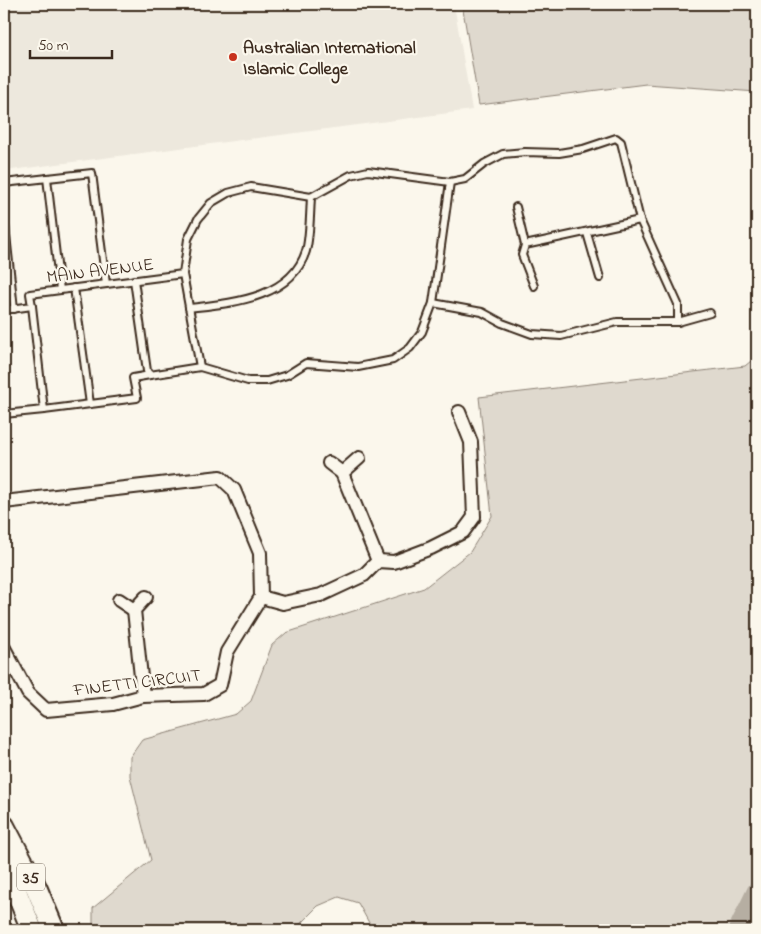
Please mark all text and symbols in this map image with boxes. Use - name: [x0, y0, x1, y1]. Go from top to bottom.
- scale bar: [30, 28, 112, 60]
- text: 50 m: [38, 35, 69, 57]
- place label: Australian International Islamic College: [243, 36, 416, 84]
- marker: Australian International Islamic College: [227, 51, 239, 63]
- street label: MAIN AVENUE: [45, 253, 155, 291]
- street label: FINETTI CIRCUIT: [71, 663, 203, 705]
- road number: 35: [17, 864, 45, 890]

